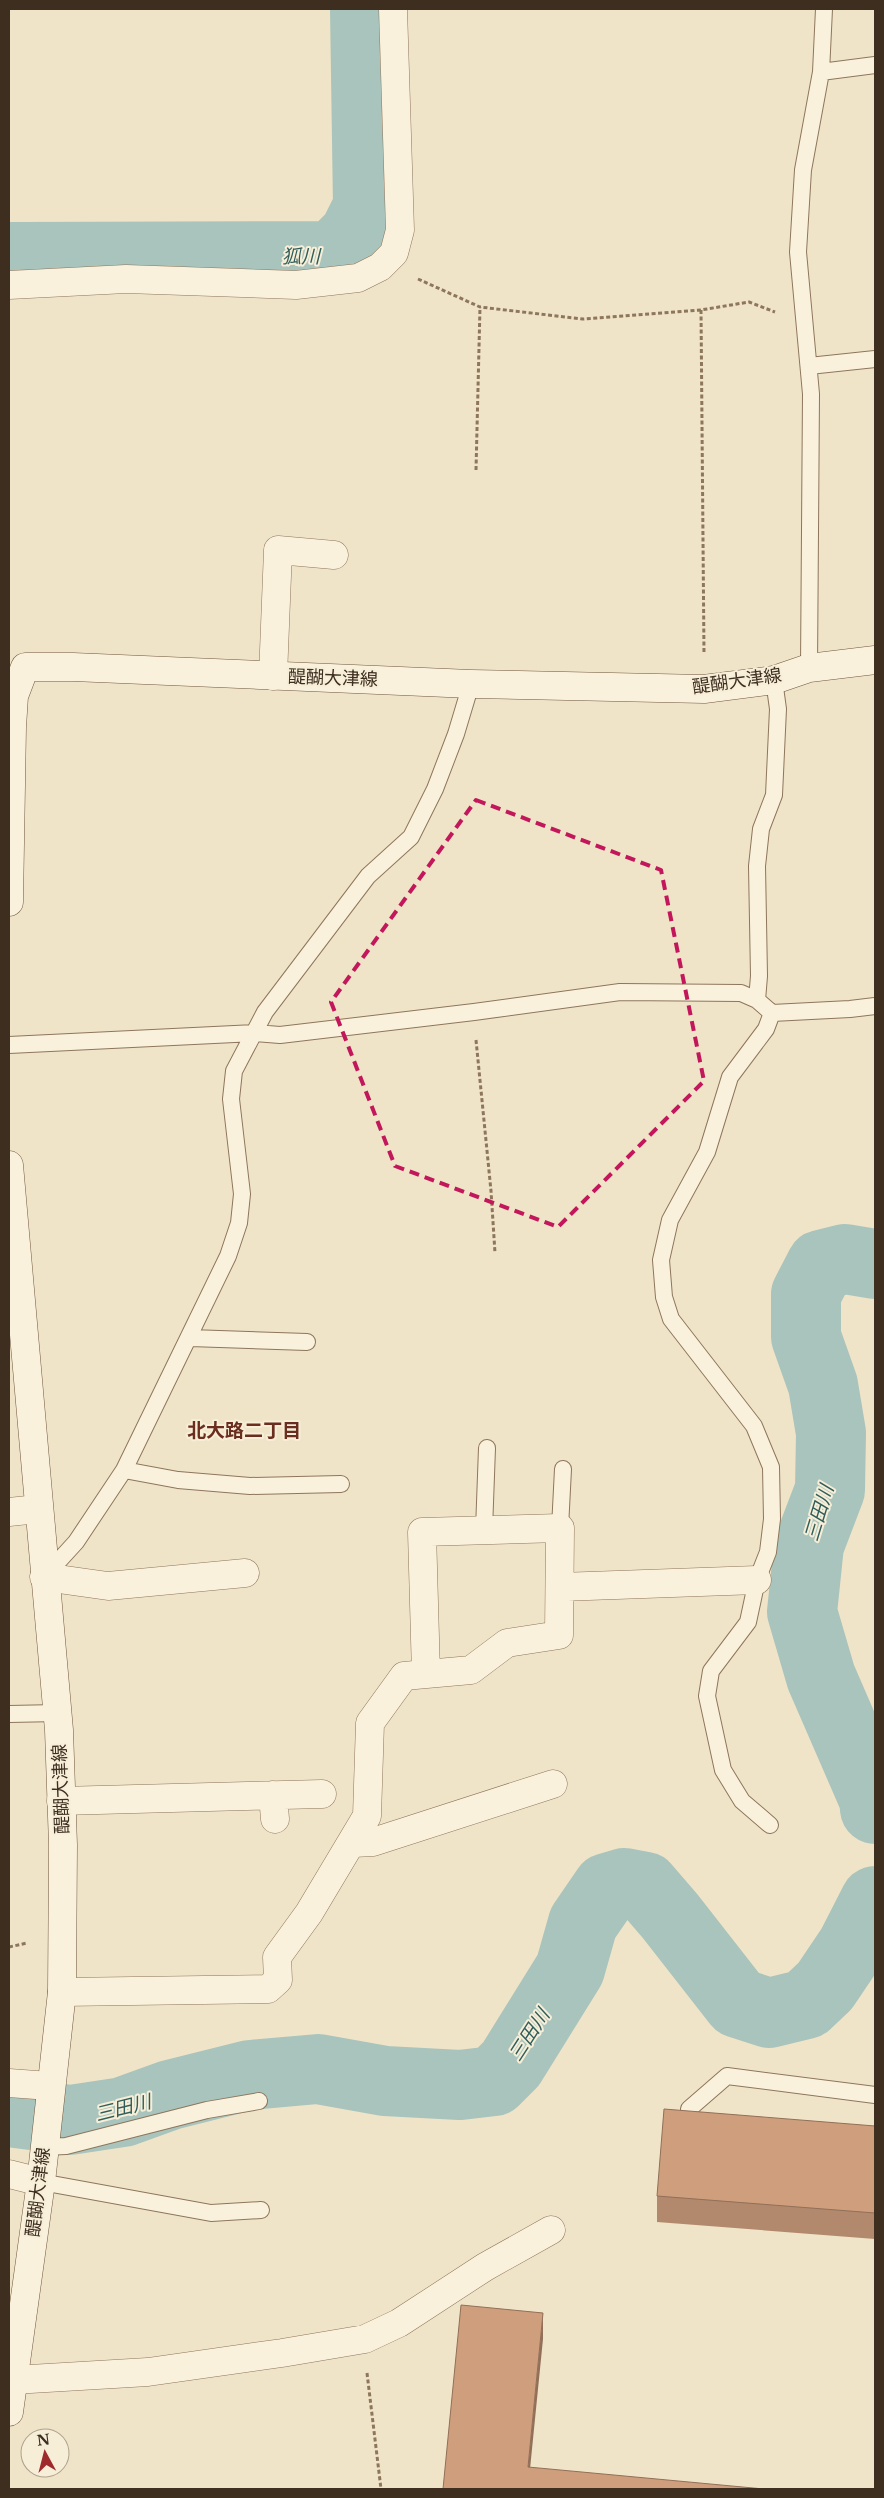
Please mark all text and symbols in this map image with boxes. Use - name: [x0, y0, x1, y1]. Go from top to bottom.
- water label: 狐川: [282, 245, 322, 268]
- street label: 醍醐大津線: [691, 664, 783, 698]
- street label: 醍醐大津線: [288, 665, 378, 691]
- district label: 北大路二丁目: [187, 1419, 301, 1442]
- water label: 三田川: [800, 1480, 839, 1544]
- street label: 醍醐大津線: [48, 1744, 74, 1834]
- water label: 三田川: [504, 2003, 555, 2065]
- water label: 三田川: [93, 2089, 155, 2126]
- street label: 醍醐大津線: [22, 2146, 54, 2238]
- north arrow: [20, 2428, 70, 2478]
- text: N: [36, 2430, 51, 2450]

